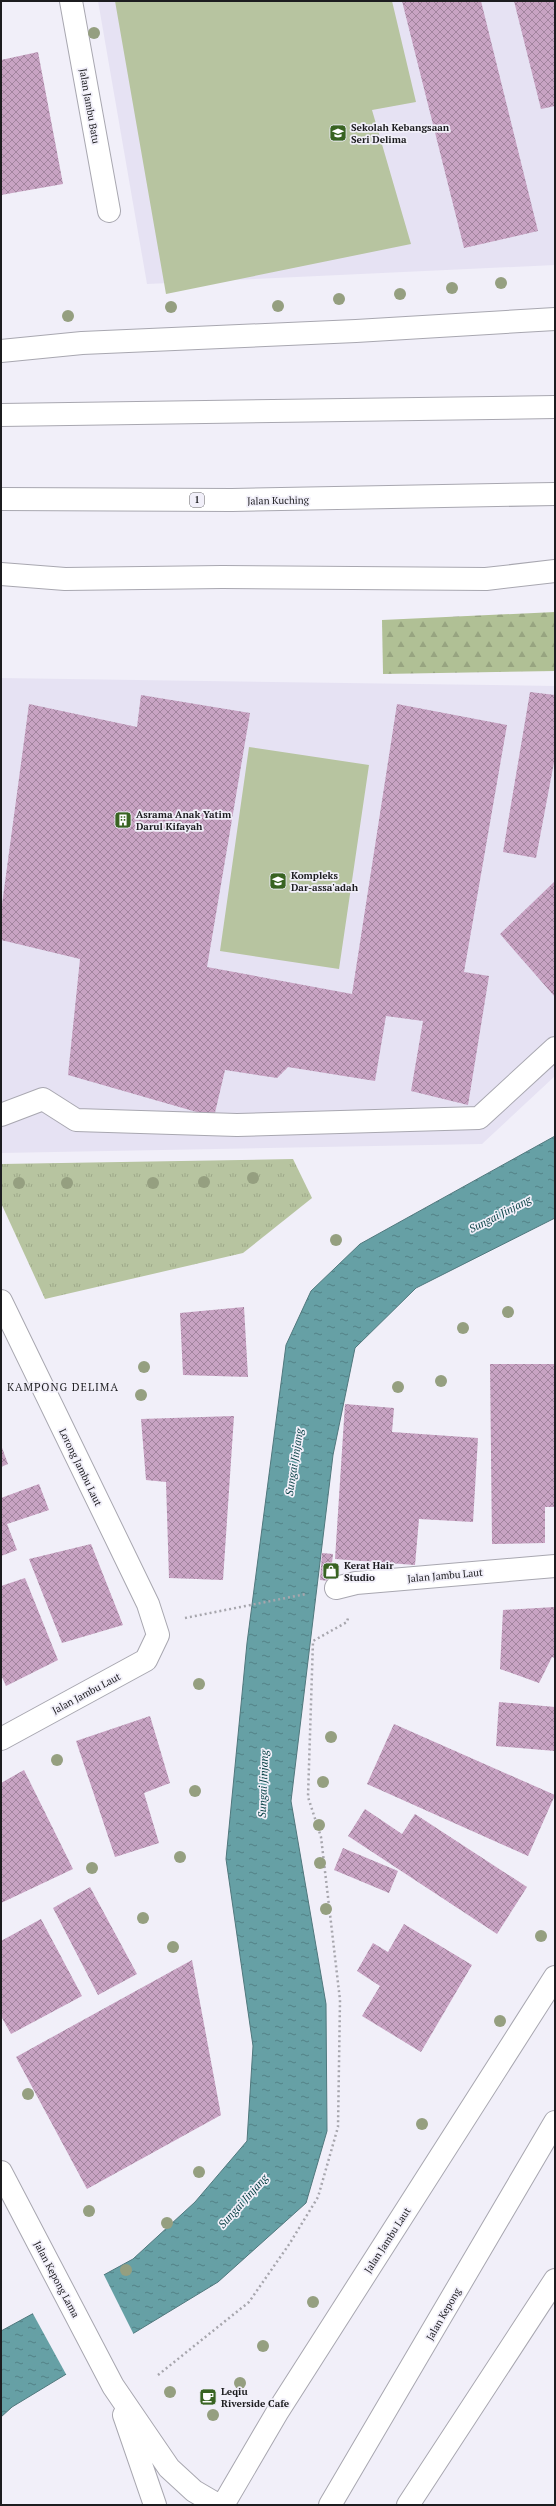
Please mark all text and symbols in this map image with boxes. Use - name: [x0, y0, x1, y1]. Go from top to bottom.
- street label: Jalan Jambu Batu: [76, 67, 103, 145]
- place label: Sekolah Kebangsaan Seri Delima: [351, 121, 450, 146]
- school or university icon: Sekolah Kebangsaan Seri Delima: [328, 123, 348, 143]
- road number: 1: [190, 493, 204, 507]
- street label: Jalan Kuching: [247, 493, 310, 508]
- place label: Asrama Anak Yatim Darul Kifayah: [136, 808, 232, 833]
- building icon: Asrama Anak Yatim Darul Kifayah: [113, 810, 133, 830]
- place label: Kompleks Dar-assa'adah: [291, 869, 359, 894]
- school or university icon: Kompleks Dar-assa'adah: [268, 871, 288, 891]
- water label: Sungai Jinjang: [467, 1192, 534, 1236]
- district label: KAMPONG DELIMA: [7, 1380, 119, 1394]
- street label: Lorong Jambu Laut: [56, 1426, 105, 1508]
- water label: Sungai Jinjang: [282, 1427, 306, 1497]
- place label: Kerat Hair Studio: [344, 1559, 394, 1584]
- shop icon: Kerat Hair Studio: [321, 1561, 341, 1581]
- street label: Jalan Jambu Laut: [407, 1566, 484, 1585]
- street label: Jalan Jambu Laut: [50, 1670, 123, 1717]
- water label: Sungai Jinjang: [255, 1749, 271, 1818]
- water label: Sungai Jinjang: [215, 2171, 271, 2231]
- street label: Jalan Jambu Laut: [361, 2205, 414, 2276]
- street label: Jalan Kepong Lama: [31, 2239, 82, 2320]
- street label: Jalan Kepong: [423, 2285, 464, 2343]
- place label: Leqiu Riverside Cafe: [221, 2385, 290, 2410]
- cafe icon: Leqiu Riverside Cafe: [198, 2387, 218, 2407]

